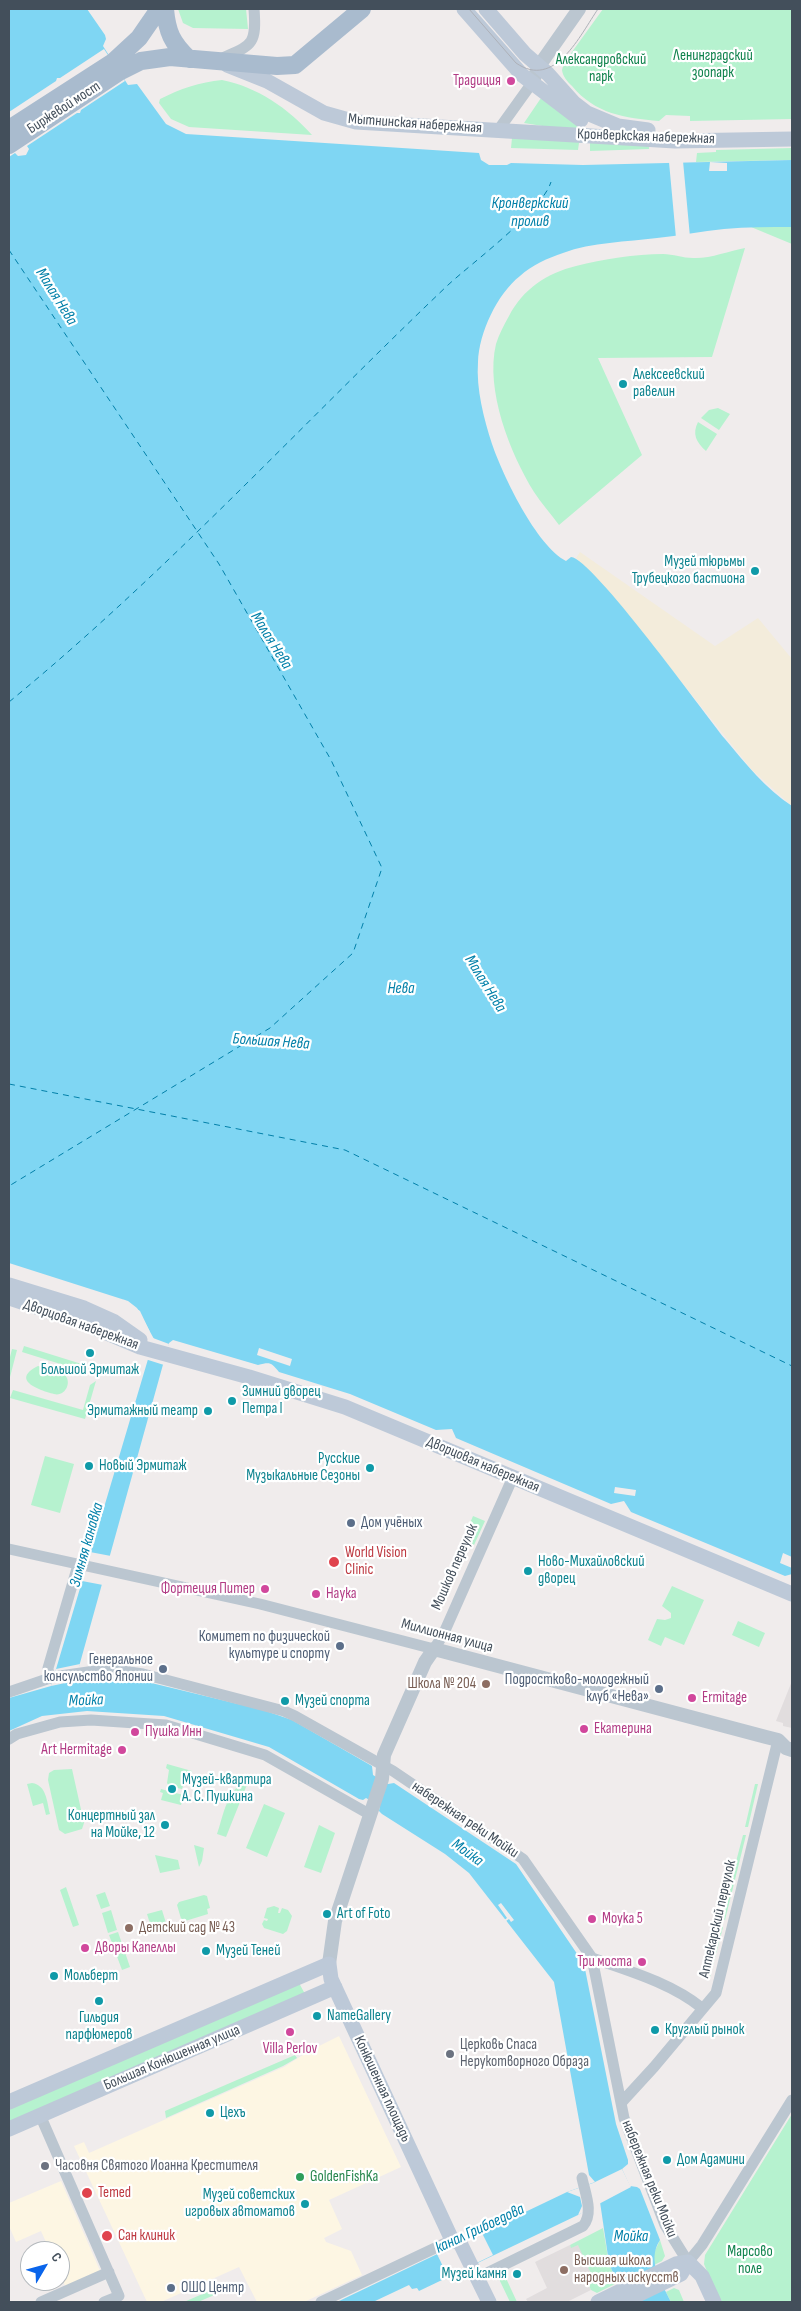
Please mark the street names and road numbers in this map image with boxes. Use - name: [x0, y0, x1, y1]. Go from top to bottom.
- street label: Биржевой мост: [24, 78, 104, 138]
- street label: Мытнинская набережная: [347, 110, 483, 138]
- street label: Кронверкская набережная: [577, 126, 715, 148]
- street label: Дворцовая набережная: [21, 1296, 141, 1354]
- street label: Дворцовая набережная: [424, 1433, 542, 1497]
- street label: Мошков переулок: [428, 1521, 482, 1613]
- street label: Миллионная улица: [399, 1615, 495, 1657]
- street label: набережная реки Мойки: [408, 1778, 522, 1862]
- street label: Аптекарский переулок: [696, 1858, 740, 1980]
- street label: Большая Конюшенная улица: [101, 2021, 243, 2095]
- street label: Конюшенная площадь: [350, 2033, 414, 2145]
- street label: набережная реки Мойки: [617, 2118, 681, 2240]

